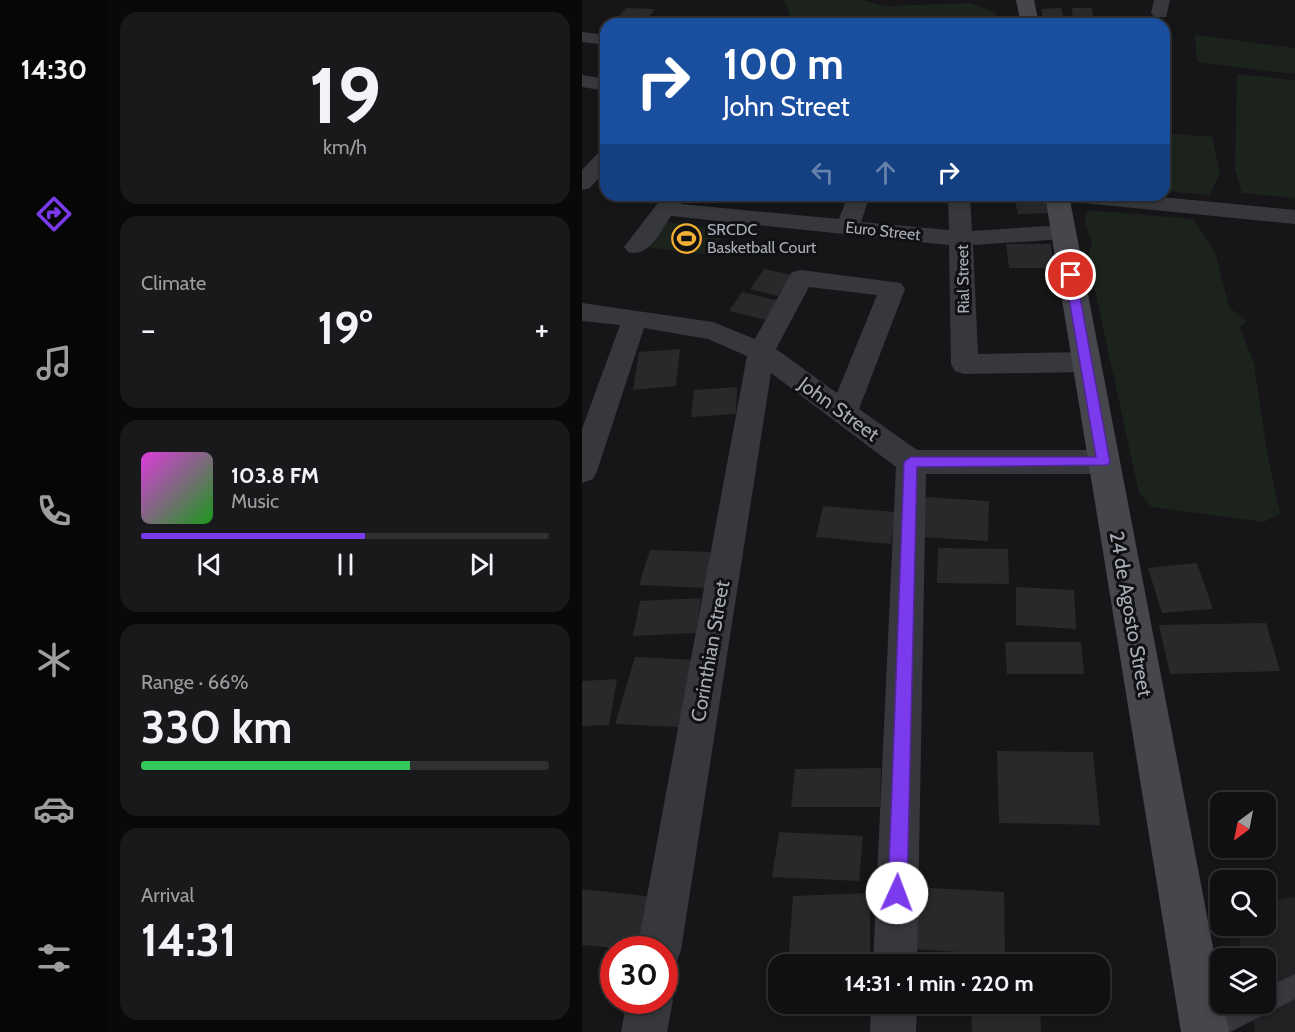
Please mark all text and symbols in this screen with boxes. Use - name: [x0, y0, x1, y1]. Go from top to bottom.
- text: 100 m: [723, 38, 844, 90]
- icon: right: [624, 42, 702, 120]
- text: 19: [309, 48, 381, 143]
- text: 14:30: [21, 53, 87, 86]
- text: John Street: [723, 90, 850, 123]
- text: km/h: [323, 135, 367, 159]
- icon: left: [806, 156, 839, 189]
- icon: ahead: [869, 156, 902, 189]
- icon: right: [932, 156, 965, 189]
- icon: directions: [33, 193, 75, 235]
- street label: Euro Street: [845, 218, 922, 244]
- place label: SRCDC Basketball Court: [707, 220, 817, 257]
- sports icon: SRCDC Basketball Court: [670, 222, 702, 254]
- street label: Rial Street: [953, 244, 973, 314]
- pin: [1045, 249, 1096, 300]
- icon: arrive: [1054, 258, 1087, 291]
- text: Climate: [141, 271, 206, 295]
- text: 19°: [318, 301, 372, 355]
- text: −: [141, 309, 156, 349]
- text: +: [534, 309, 549, 349]
- icon: music: [33, 342, 75, 384]
- street label: John Street: [793, 371, 884, 446]
- text: 103.8 FM: [231, 462, 319, 489]
- text: Music: [231, 489, 279, 513]
- icon: phone: [33, 490, 75, 532]
- street label: 24 de Agosto Street: [1105, 530, 1157, 699]
- icon: previous: [193, 548, 226, 581]
- icon: pause: [329, 548, 362, 581]
- icon: next: [465, 548, 498, 581]
- street label: Corinthian Street: [686, 578, 734, 724]
- icon: climate: [33, 639, 75, 681]
- text: Range · 66%: [141, 670, 248, 694]
- text: 330 km: [141, 700, 292, 754]
- icon: car: [33, 788, 75, 830]
- north arrow: [1210, 792, 1276, 858]
- map controls: [1210, 792, 1276, 1014]
- position arrow: [865, 861, 929, 925]
- button: search: [1210, 870, 1276, 936]
- text: Arrival: [141, 883, 194, 907]
- text: 14:31: [141, 913, 236, 967]
- speed limit sign: 30: [600, 936, 678, 1014]
- icon: filters: [33, 937, 75, 979]
- button: layers: [1210, 948, 1276, 1014]
- text: 14:31 · 1 min · 220 m: [844, 970, 1034, 997]

